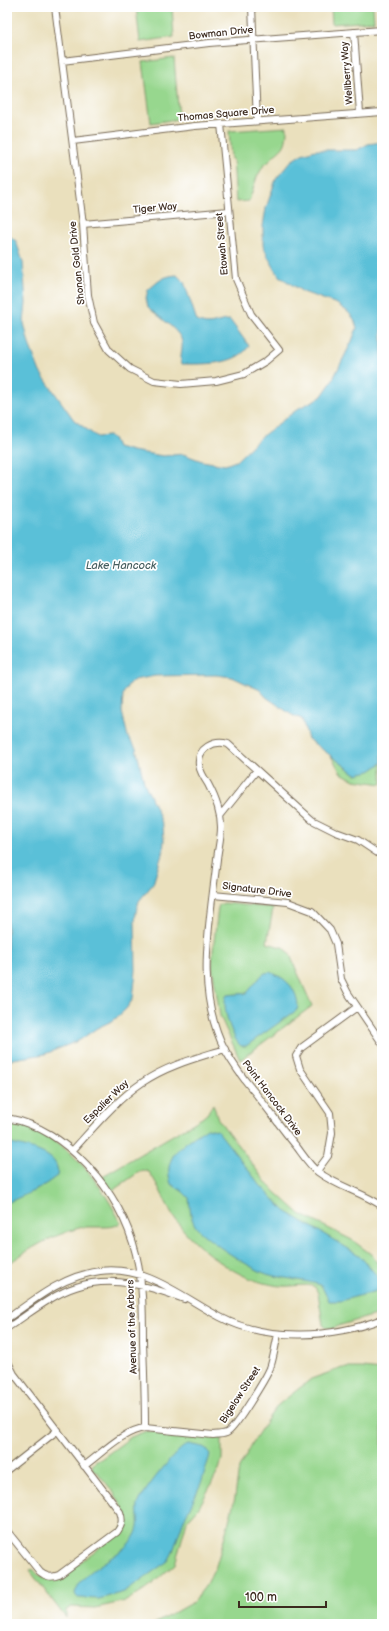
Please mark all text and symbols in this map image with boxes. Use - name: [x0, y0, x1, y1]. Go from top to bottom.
- street label: Bowman Drive: [188, 24, 254, 42]
- street label: Wellberry Way: [338, 41, 356, 105]
- street label: Thomas Square Drive: [177, 104, 275, 124]
- street label: Tiger Way: [132, 200, 178, 216]
- street label: Etowah Street: [213, 212, 231, 276]
- street label: Shonan Gold Drive: [67, 220, 87, 305]
- water label: Lake Hancock: [86, 559, 157, 572]
- street label: Signature Drive: [222, 880, 292, 900]
- street label: Point Hancock Drive: [240, 1058, 304, 1138]
- street label: Espalier Way: [81, 1077, 131, 1127]
- street label: Avenue of the Arbors: [124, 1280, 140, 1374]
- street label: Bigelow Street: [217, 1364, 263, 1426]
- scale bar: [239, 1583, 326, 1609]
- text: 100 m: [245, 1590, 277, 1605]

